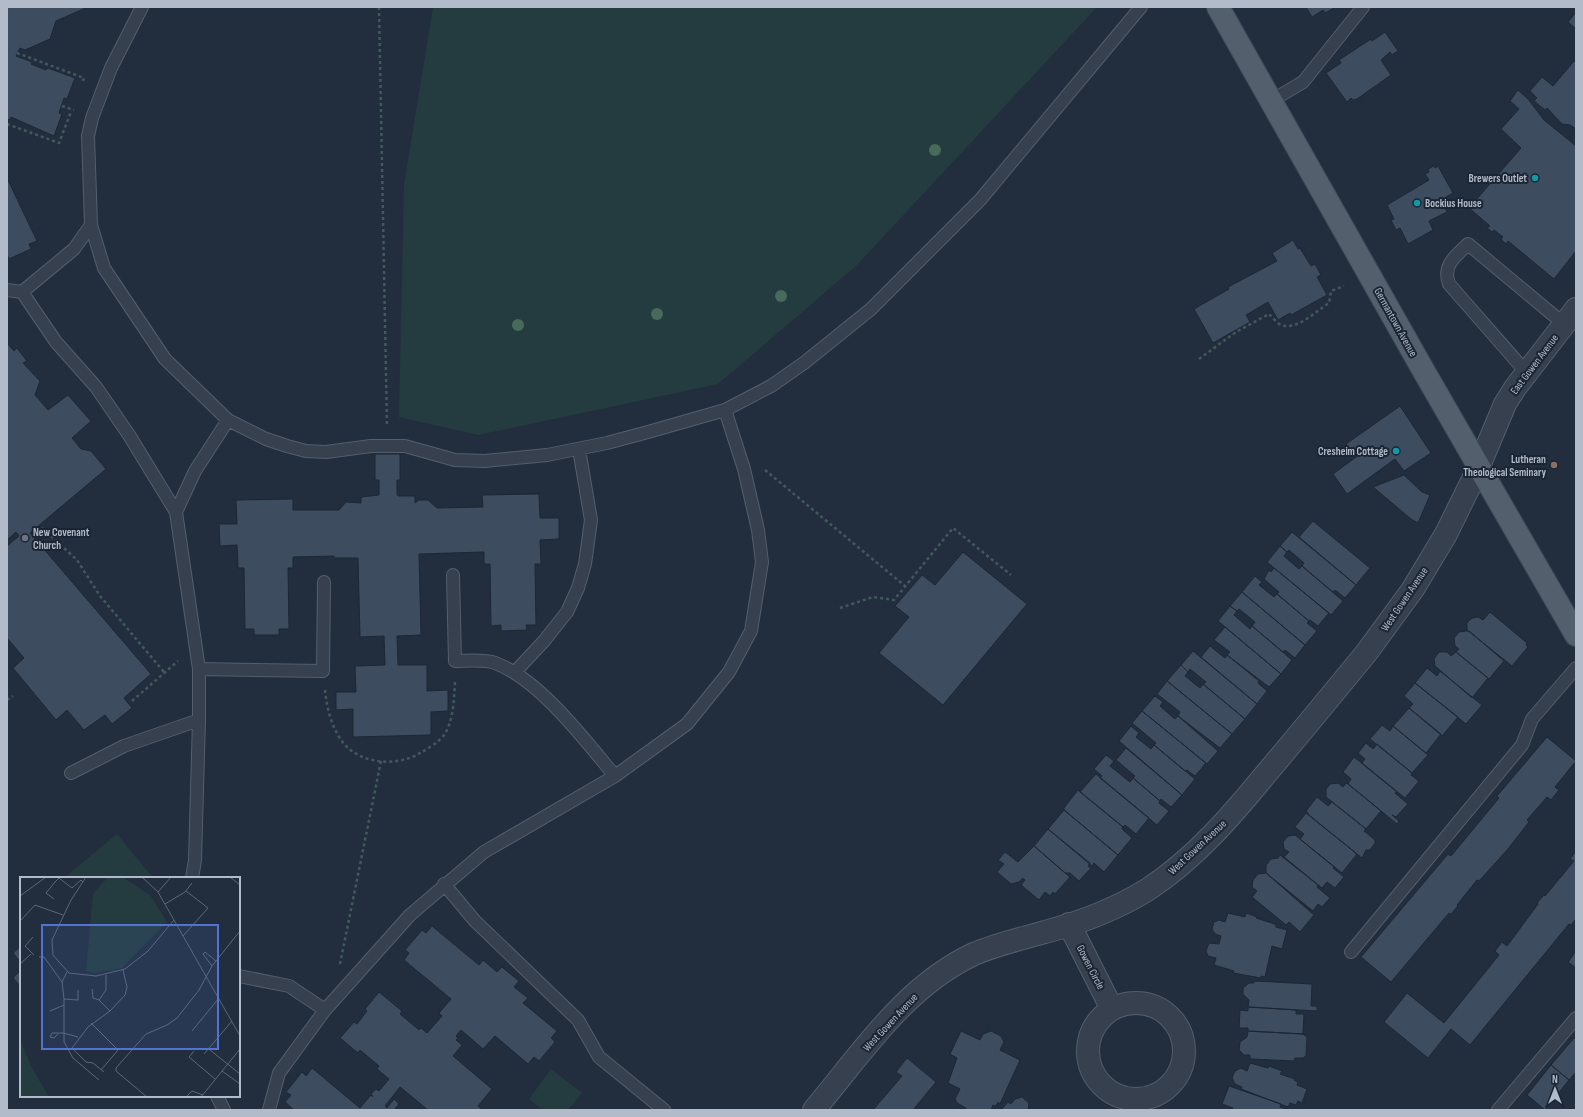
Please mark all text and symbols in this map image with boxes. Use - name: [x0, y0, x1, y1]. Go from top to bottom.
- place label: Brewers Outlet: [1469, 172, 1527, 185]
- marker: Brewers Outlet: [1530, 173, 1540, 183]
- place label: Bockius House: [1425, 197, 1482, 210]
- marker: Bockius House: [1412, 198, 1422, 208]
- street label: Germantown Avenue: [1371, 286, 1420, 359]
- street label: East Gowen Avenue: [1508, 332, 1561, 397]
- place label: Cresheim Cottage: [1318, 445, 1388, 458]
- marker: Cresheim Cottage: [1391, 446, 1401, 456]
- place label: Lutheran Theological Seminary: [1463, 453, 1546, 479]
- marker: Lutheran Theological Seminary: [1549, 460, 1559, 470]
- place label: New Covenant Church: [33, 526, 90, 552]
- marker: New Covenant Church: [20, 533, 30, 543]
- street label: West Gowen Avenue: [1378, 565, 1431, 634]
- street label: West Gowen Avenue: [1166, 817, 1229, 877]
- inset map: [20, 877, 240, 1097]
- street label: Gowen Circle: [1074, 943, 1107, 992]
- street label: West Gowen Avenue: [860, 991, 920, 1054]
- north arrow: [1535, 1069, 1575, 1109]
- text: N: [1552, 1073, 1558, 1086]

